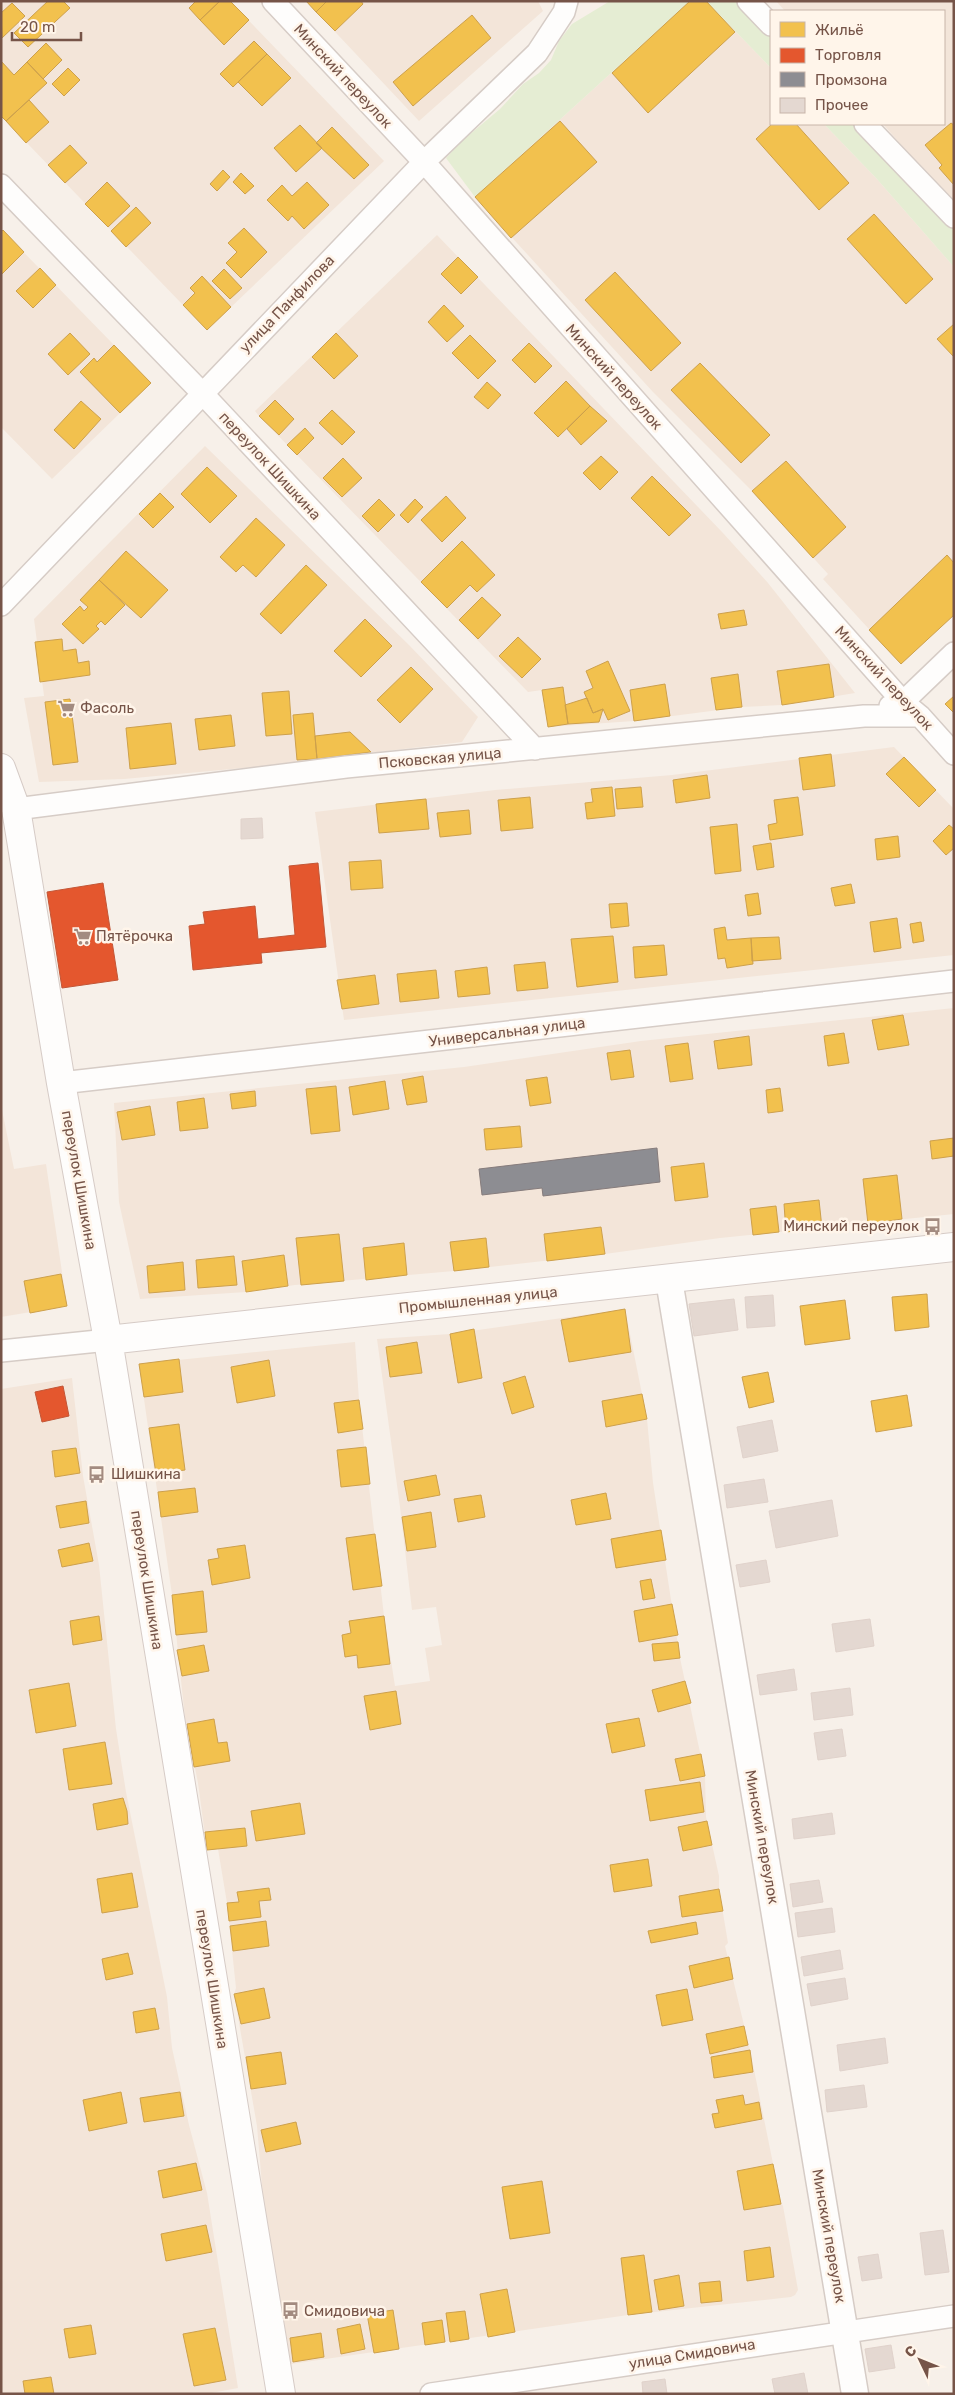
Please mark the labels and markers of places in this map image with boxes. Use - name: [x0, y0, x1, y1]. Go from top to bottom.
- supermarket icon: Фасоль: [56, 698, 76, 718]
- place label: Фасоль: [80, 699, 135, 717]
- supermarket icon: Пятёрочка: [72, 926, 92, 946]
- place label: Пятёрочка: [96, 927, 173, 945]
- bus stop icon: Минский переулок: [923, 1216, 943, 1236]
- place label: Минский переулок: [783, 1217, 919, 1235]
- bus stop icon: Шишкина: [87, 1464, 107, 1484]
- place label: Шишкина: [111, 1465, 181, 1483]
- bus stop icon: Смидовича: [280, 2301, 300, 2321]
- place label: Смидовича: [304, 2302, 385, 2320]

